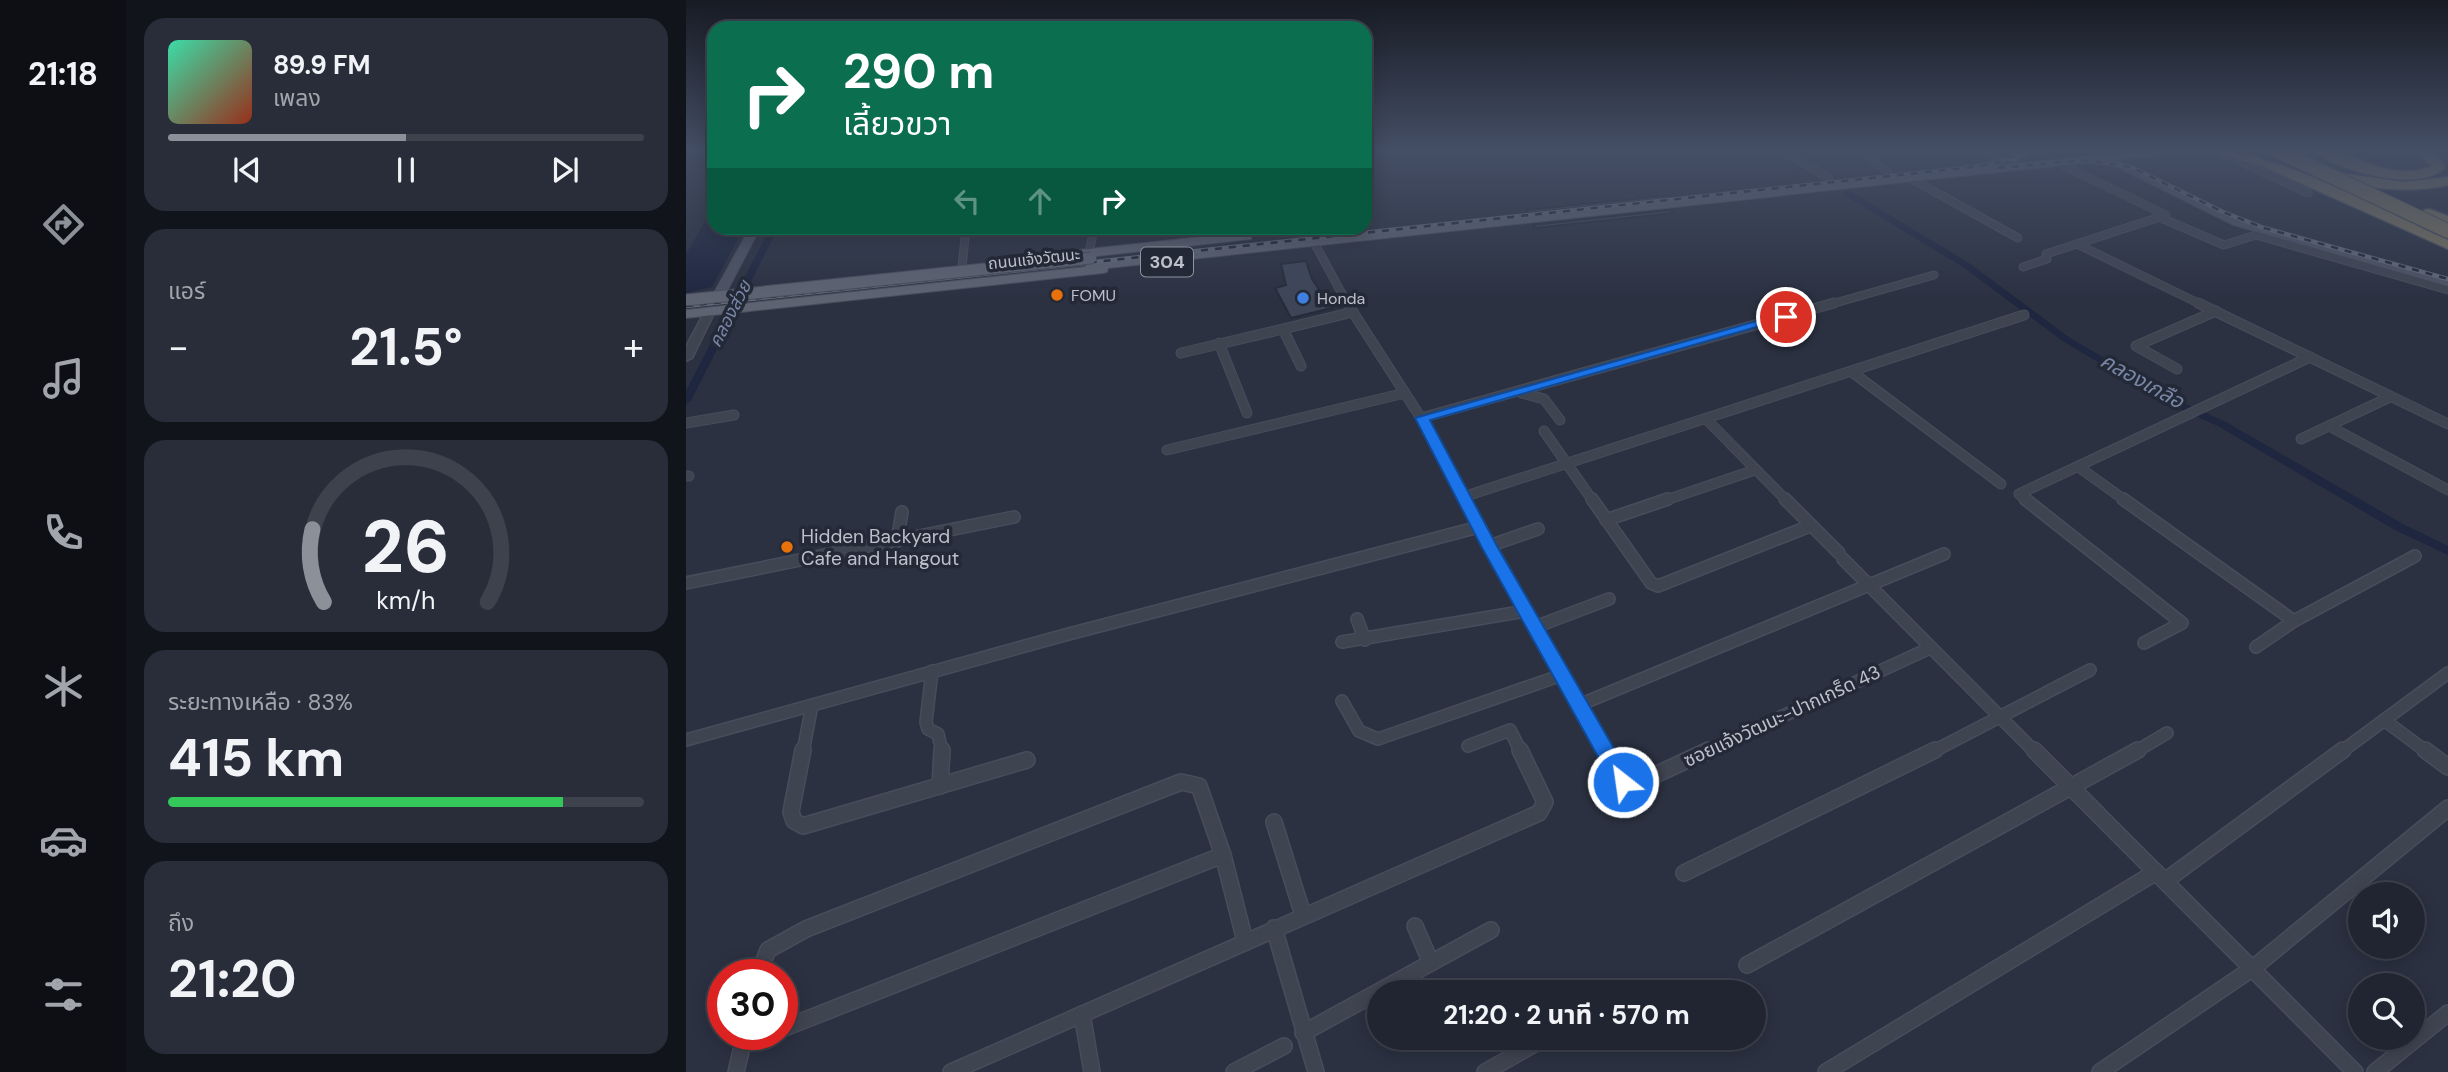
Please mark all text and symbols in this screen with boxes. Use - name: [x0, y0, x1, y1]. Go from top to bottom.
- text: 290 m: [843, 39, 994, 103]
- text: 89.9 FM: [273, 48, 370, 82]
- icon: right: [728, 49, 819, 140]
- text: 21:18: [28, 53, 98, 95]
- text: เพลง: [273, 83, 321, 113]
- text: เลี้ยวขวา: [843, 103, 951, 145]
- icon: previous: [228, 151, 266, 189]
- icon: pause: [387, 151, 425, 189]
- icon: next: [546, 151, 584, 189]
- icon: left: [948, 182, 986, 220]
- icon: ahead: [1021, 182, 1059, 220]
- icon: right: [1094, 182, 1132, 220]
- icon: directions: [39, 200, 88, 249]
- street label: ถนนแจ้งวัฒนะ: [987, 244, 1081, 274]
- road number: 304: [1141, 248, 1193, 276]
- text: แอร์: [168, 276, 205, 306]
- water label: คลองส่วย: [703, 276, 757, 351]
- place label: FOMU: [1071, 285, 1116, 306]
- marker: FOMU: [1049, 287, 1065, 303]
- pin: [1756, 287, 1816, 347]
- place label: Honda: [1317, 288, 1365, 309]
- marker: Honda: [1295, 290, 1311, 306]
- icon: arrive: [1767, 298, 1805, 336]
- text: 21.5°: [349, 313, 463, 381]
- text: −: [168, 322, 189, 372]
- text: +: [623, 322, 644, 372]
- water label: คลองเกลือ: [2095, 347, 2189, 416]
- icon: music: [39, 354, 88, 403]
- text: 26: [362, 500, 450, 595]
- icon: phone: [39, 508, 88, 557]
- place label: Hidden Backyard Cafe and Hangout: [801, 524, 959, 571]
- marker: Hidden Backyard Cafe and Hangout: [779, 539, 795, 555]
- text: km/h: [376, 584, 436, 617]
- street label: ซอยแจ้งวัฒนะ-ปากเกร็ด 43: [1679, 659, 1885, 773]
- icon: climate: [39, 662, 88, 711]
- text: ระยะทางเหลือ · 83%: [168, 687, 353, 717]
- text: 415 km: [168, 724, 344, 792]
- position arrow: [1586, 745, 1660, 819]
- icon: car: [39, 816, 88, 865]
- map controls: [2348, 882, 2425, 1050]
- button: sound: [2348, 882, 2425, 959]
- text: ถึง: [168, 908, 194, 938]
- text: 21:20: [168, 945, 297, 1013]
- speed limit sign: 30: [707, 959, 798, 1050]
- icon: filters: [39, 970, 88, 1019]
- button: search: [2348, 973, 2425, 1050]
- text: 21:20 · 2 นาที · 570 m: [1443, 998, 1690, 1032]

